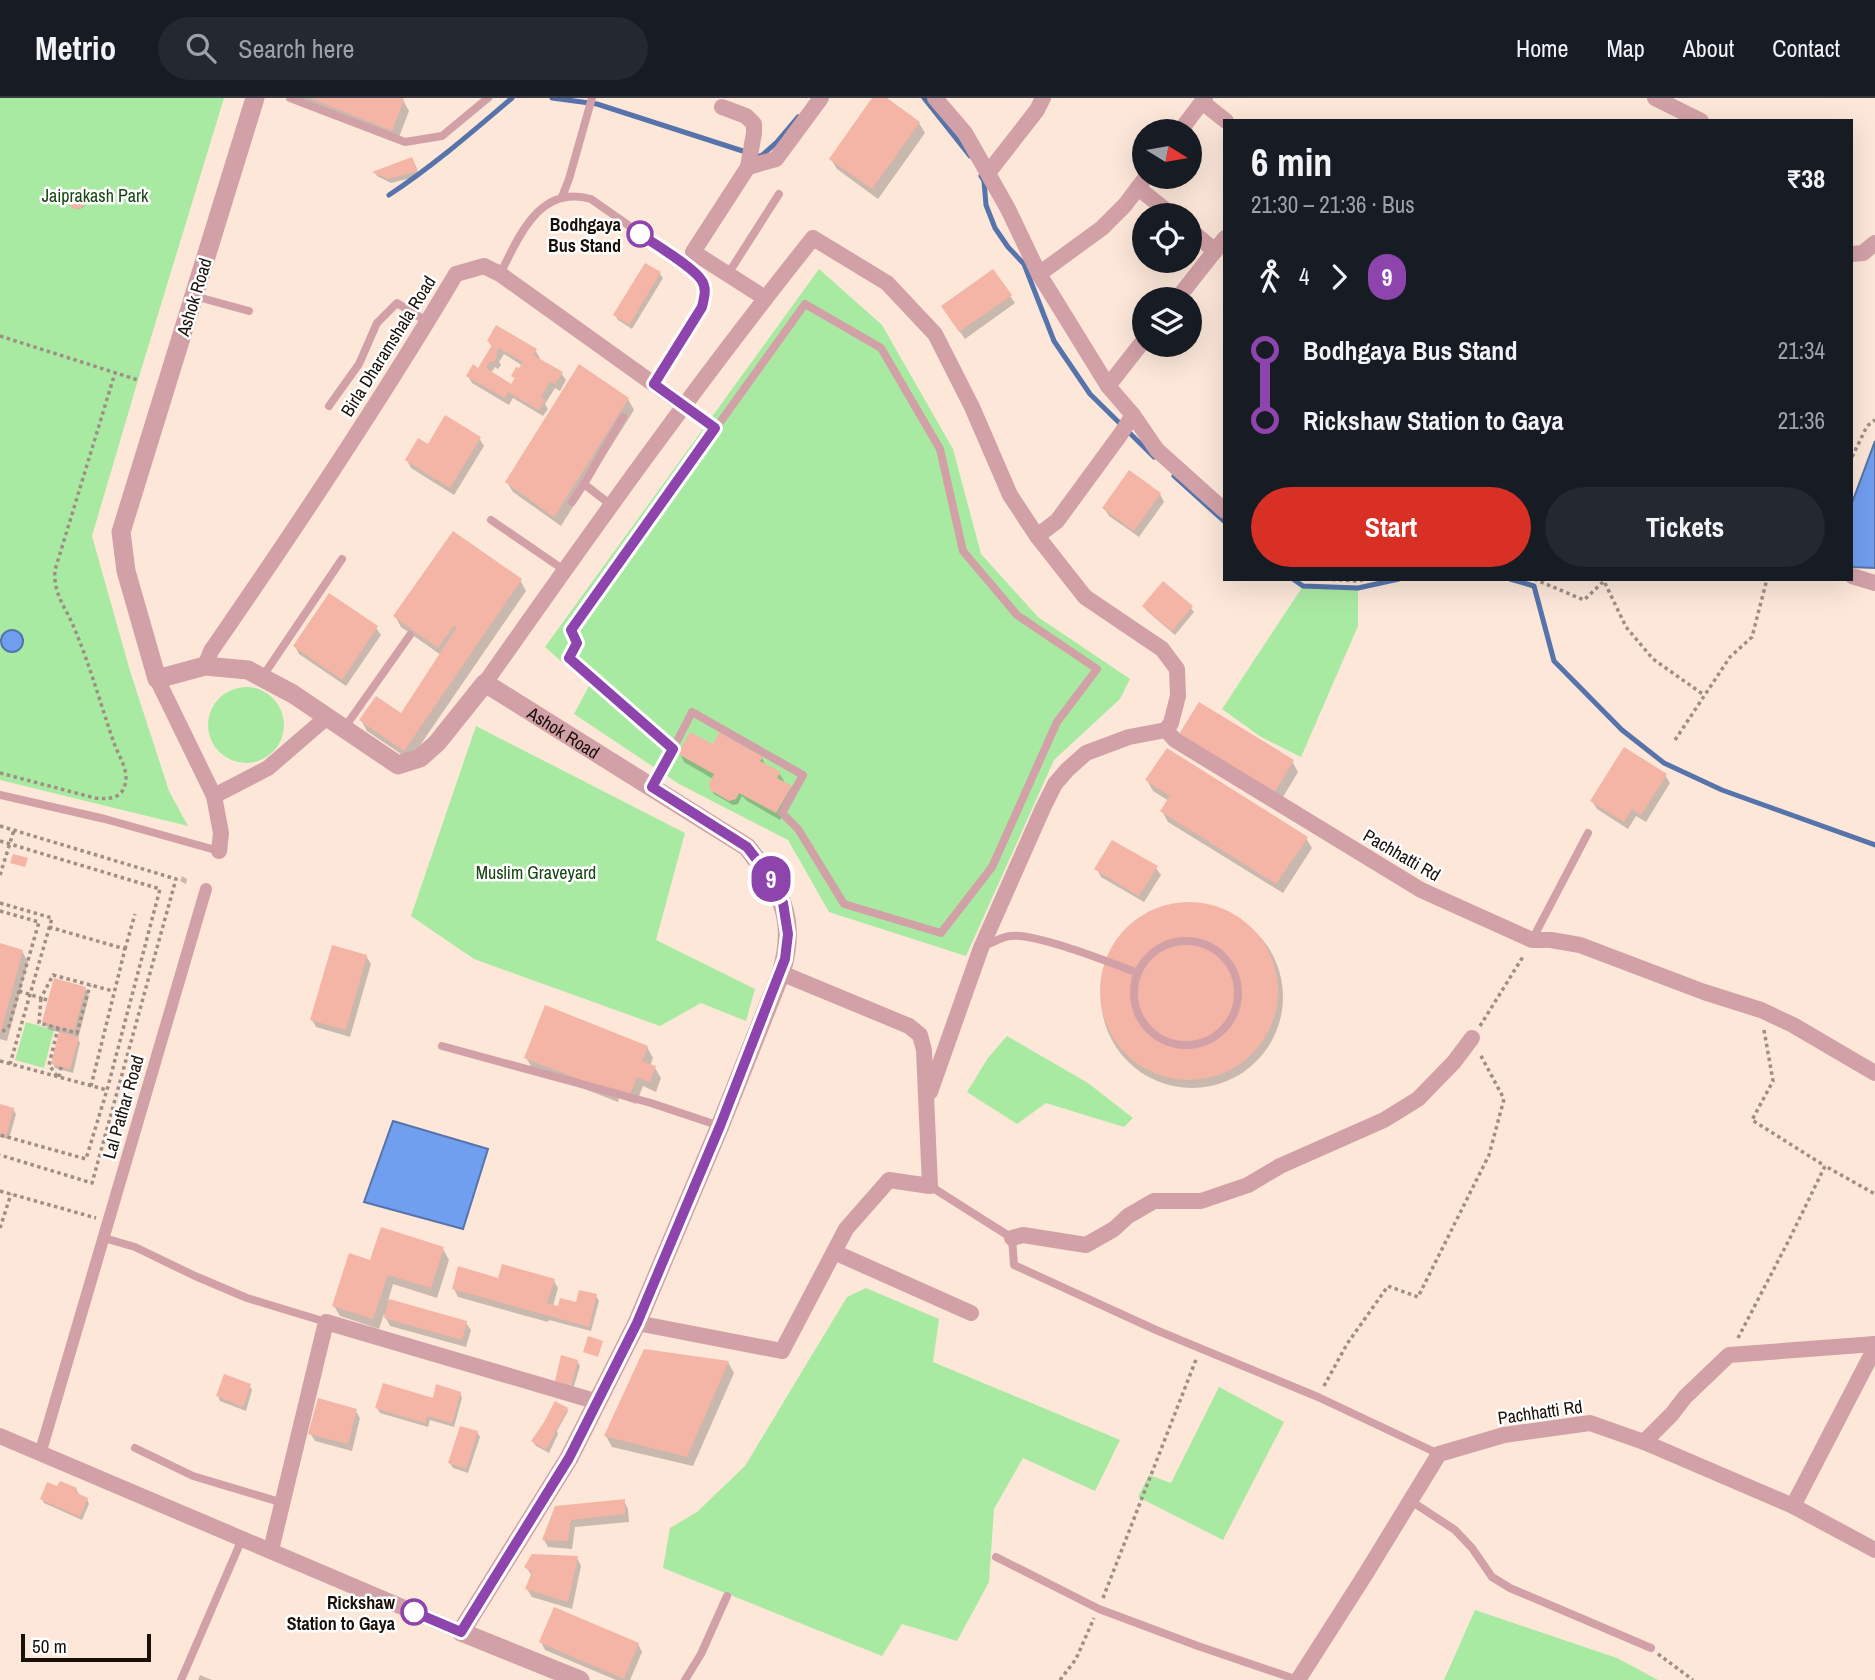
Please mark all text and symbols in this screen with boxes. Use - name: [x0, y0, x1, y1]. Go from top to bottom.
- search box: [158, 17, 648, 80]
- text: Metrio: [35, 26, 116, 70]
- icon: search: [182, 29, 220, 67]
- text: Search here: [238, 31, 354, 66]
- text: Home: [1516, 32, 1568, 64]
- text: Map: [1606, 32, 1645, 64]
- text: About: [1683, 32, 1734, 64]
- text: Contact: [1772, 32, 1840, 64]
- north arrow: [1132, 119, 1202, 189]
- map controls: [1132, 119, 1202, 357]
- text: 6 min: [1251, 137, 1332, 188]
- text: ₹38: [1786, 161, 1825, 196]
- park label: Jaiprakash Park: [42, 183, 149, 208]
- text: 21:30 – 21:36 · Bus: [1251, 189, 1415, 220]
- button: locate: [1132, 203, 1202, 273]
- place label: Bodhgaya Bus Stand: [548, 212, 622, 258]
- marker: Bodhgaya Bus Stand: [627, 221, 653, 247]
- street label: Ashok Road: [170, 255, 218, 340]
- icon: walk: [1251, 258, 1289, 296]
- icon: forward: [1320, 258, 1358, 296]
- text: 4: [1299, 261, 1310, 292]
- text: 9: [1382, 261, 1392, 293]
- street label: Birla Dharamshala Road: [335, 271, 441, 421]
- button: layers: [1132, 287, 1202, 357]
- text: Bodhgaya Bus Stand: [1303, 333, 1517, 368]
- text: 21:34: [1778, 335, 1825, 366]
- text: Rickshaw Station to Gaya: [1303, 403, 1564, 438]
- text: 21:36: [1778, 405, 1825, 436]
- button: Start: [1251, 487, 1531, 567]
- button: Tickets: [1545, 487, 1825, 567]
- street label: Ashok Road: [522, 700, 604, 764]
- street label: Pachhatti Rd: [1359, 823, 1445, 887]
- line badge: 9: [748, 856, 794, 902]
- park label: Muslim Graveyard: [476, 860, 596, 885]
- text: 9: [766, 863, 776, 895]
- street label: Lal Pathar Road: [96, 1052, 150, 1162]
- street label: Pachhatti Rd: [1496, 1394, 1584, 1430]
- place label: Rickshaw Station to Gaya: [287, 1590, 396, 1636]
- marker: Rickshaw Station to Gaya: [401, 1599, 427, 1625]
- scale bar: [21, 1631, 150, 1663]
- text: 50 m: [32, 1633, 67, 1659]

